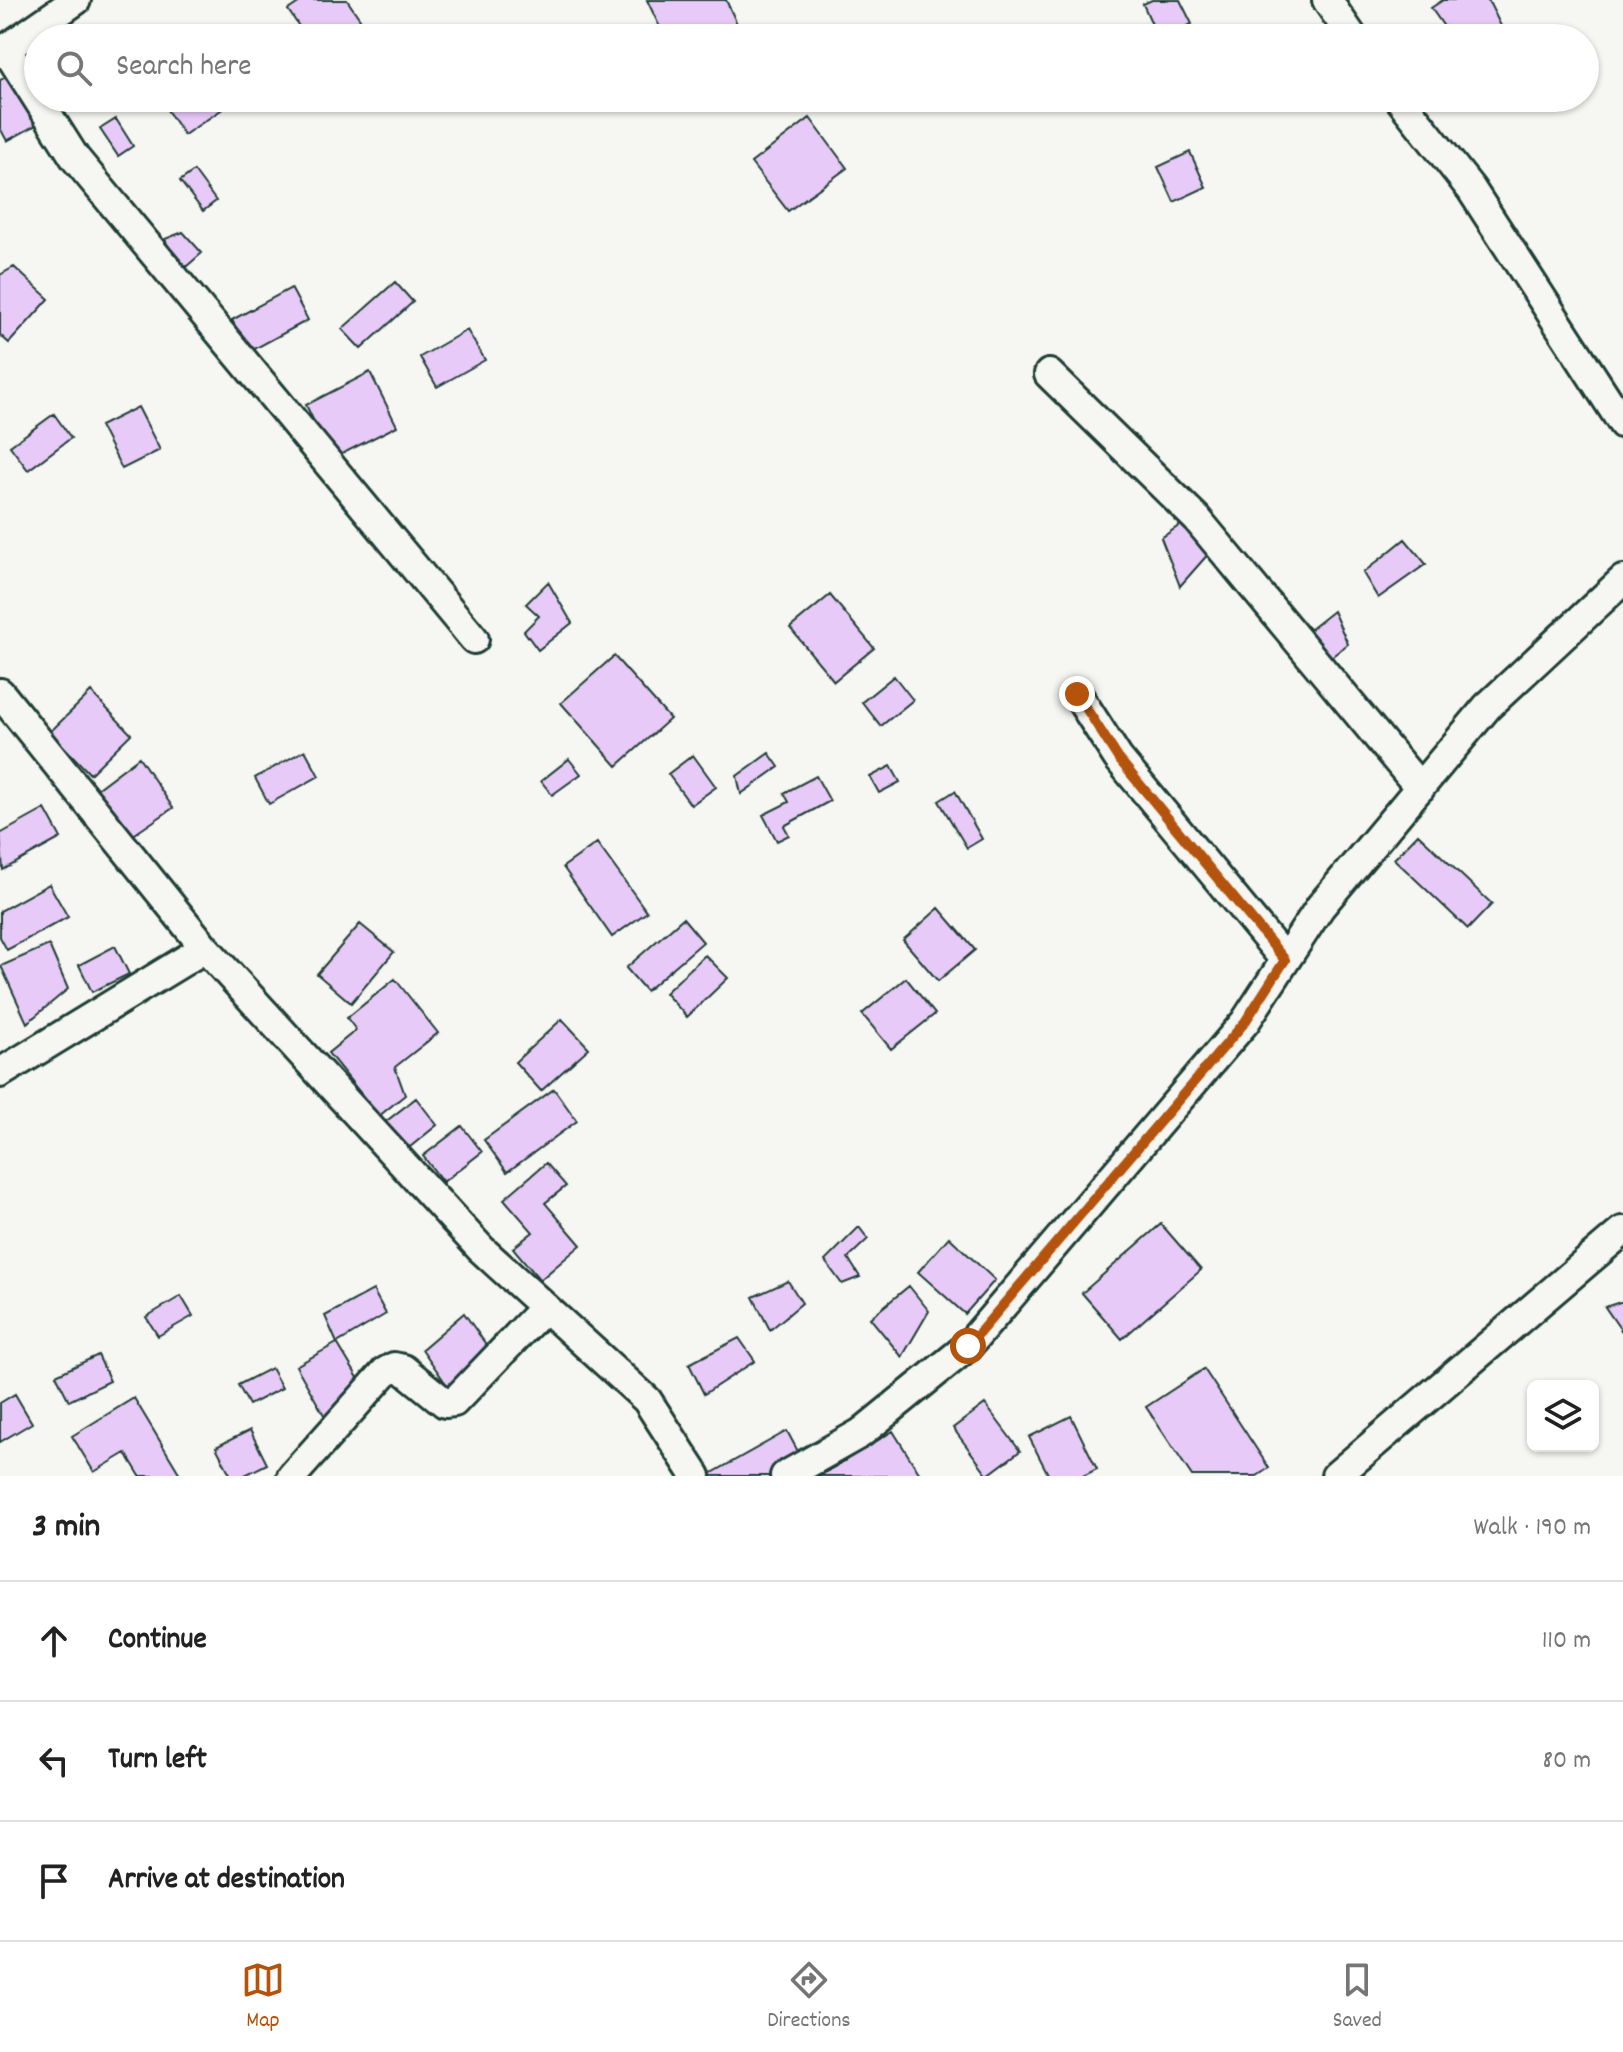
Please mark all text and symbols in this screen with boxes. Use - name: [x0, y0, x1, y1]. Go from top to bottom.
- search box: [24, 24, 1599, 112]
- icon: search: [52, 46, 96, 90]
- text: Search here: [116, 47, 252, 90]
- route end: [1059, 676, 1095, 712]
- route start: [950, 1328, 986, 1364]
- map controls: [1527, 1380, 1599, 1452]
- button: layers: [1527, 1380, 1599, 1452]
- text: 3 min: [32, 1504, 100, 1553]
- text: Walk · 190 m: [1474, 1510, 1591, 1547]
- icon: ahead: [32, 1619, 76, 1663]
- text: Continue: [108, 1620, 207, 1663]
- text: 110 m: [1542, 1623, 1591, 1660]
- icon: left: [32, 1739, 76, 1783]
- text: Turn left: [108, 1740, 207, 1783]
- text: 80 m: [1543, 1743, 1591, 1780]
- icon: arrive: [32, 1859, 76, 1903]
- text: Arrive at destination: [108, 1860, 345, 1903]
- tab: Map: [241, 1958, 285, 2037]
- tab: Directions: [767, 1958, 851, 2037]
- tab: Saved: [1333, 1958, 1382, 2037]

